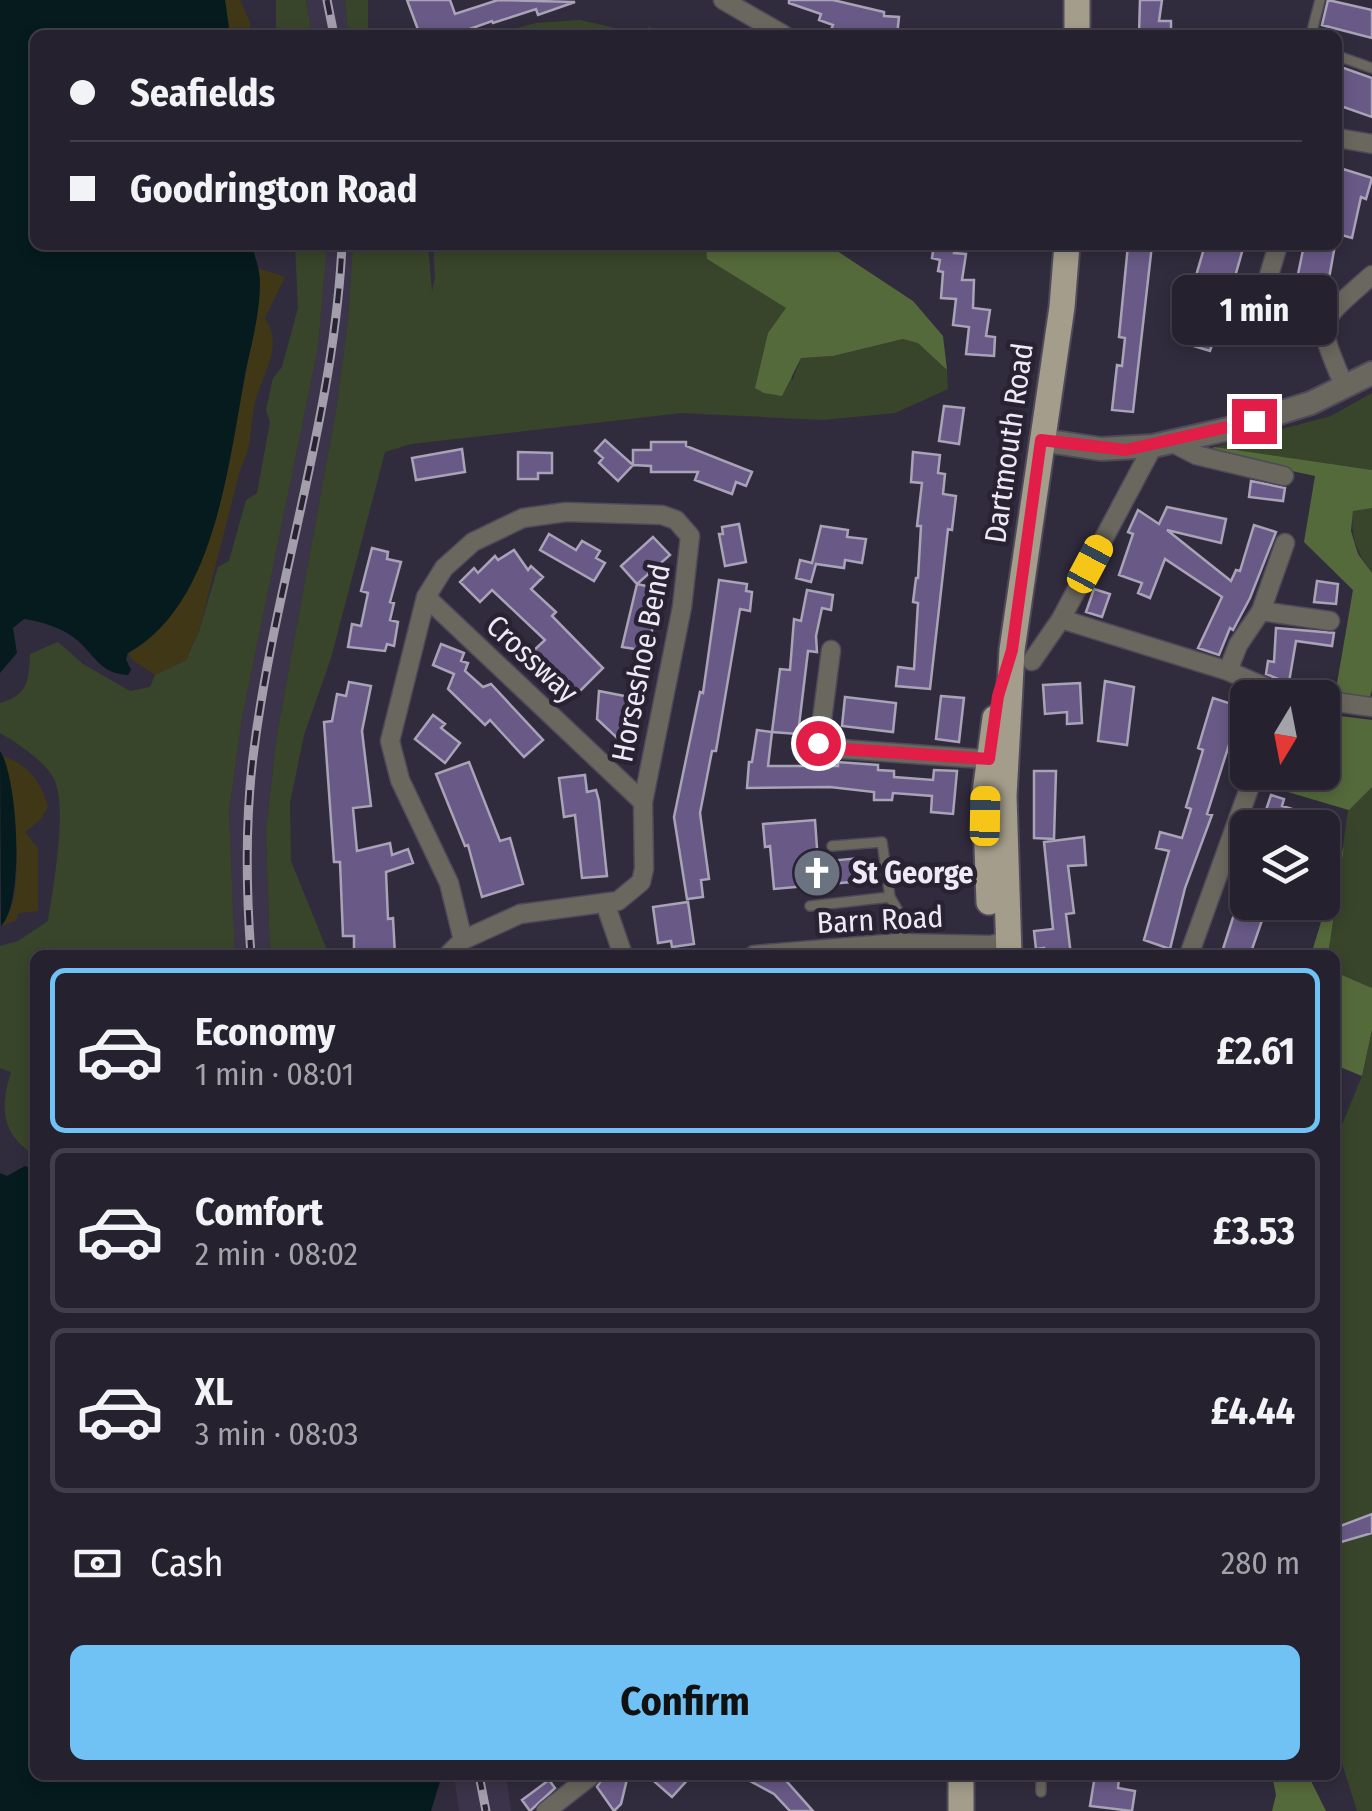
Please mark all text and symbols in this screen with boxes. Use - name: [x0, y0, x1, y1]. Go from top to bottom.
- text: Seafields: [130, 70, 275, 116]
- text: Goodrington Road: [130, 166, 417, 212]
- callout: 1 min: [1172, 276, 1336, 346]
- text: 1 min: [1220, 291, 1289, 329]
- street label: Dartmouth Road: [977, 341, 1041, 545]
- route end: [1232, 399, 1277, 444]
- car: [1063, 530, 1117, 598]
- street label: Horseshoe Bend: [604, 561, 678, 765]
- street label: Crossway: [479, 608, 586, 711]
- north arrow: [1230, 680, 1340, 790]
- map controls: [1230, 680, 1340, 920]
- route start: [796, 721, 841, 766]
- car: [969, 786, 1001, 846]
- button: layers: [1230, 810, 1340, 920]
- church icon: St George: [791, 847, 843, 899]
- place label: St George: [852, 855, 973, 891]
- street label: Barn Road: [816, 899, 944, 941]
- icon: car: [75, 1006, 165, 1096]
- text: Economy: [195, 1009, 335, 1055]
- text: £2.61: [1216, 1028, 1295, 1074]
- text: 1 min · 08:01: [195, 1055, 354, 1093]
- icon: car: [75, 1186, 165, 1276]
- text: Comfort: [195, 1189, 323, 1235]
- text: £3.53: [1213, 1208, 1295, 1254]
- text: 2 min · 08:02: [195, 1235, 358, 1273]
- icon: car: [75, 1366, 165, 1456]
- text: XL: [195, 1369, 233, 1415]
- text: £4.44: [1211, 1388, 1295, 1434]
- text: 3 min · 08:03: [195, 1415, 359, 1453]
- icon: cash: [70, 1536, 125, 1591]
- text: Cash: [150, 1540, 224, 1586]
- text: 280 m: [1221, 1544, 1300, 1582]
- button: Confirm: [70, 1645, 1300, 1760]

